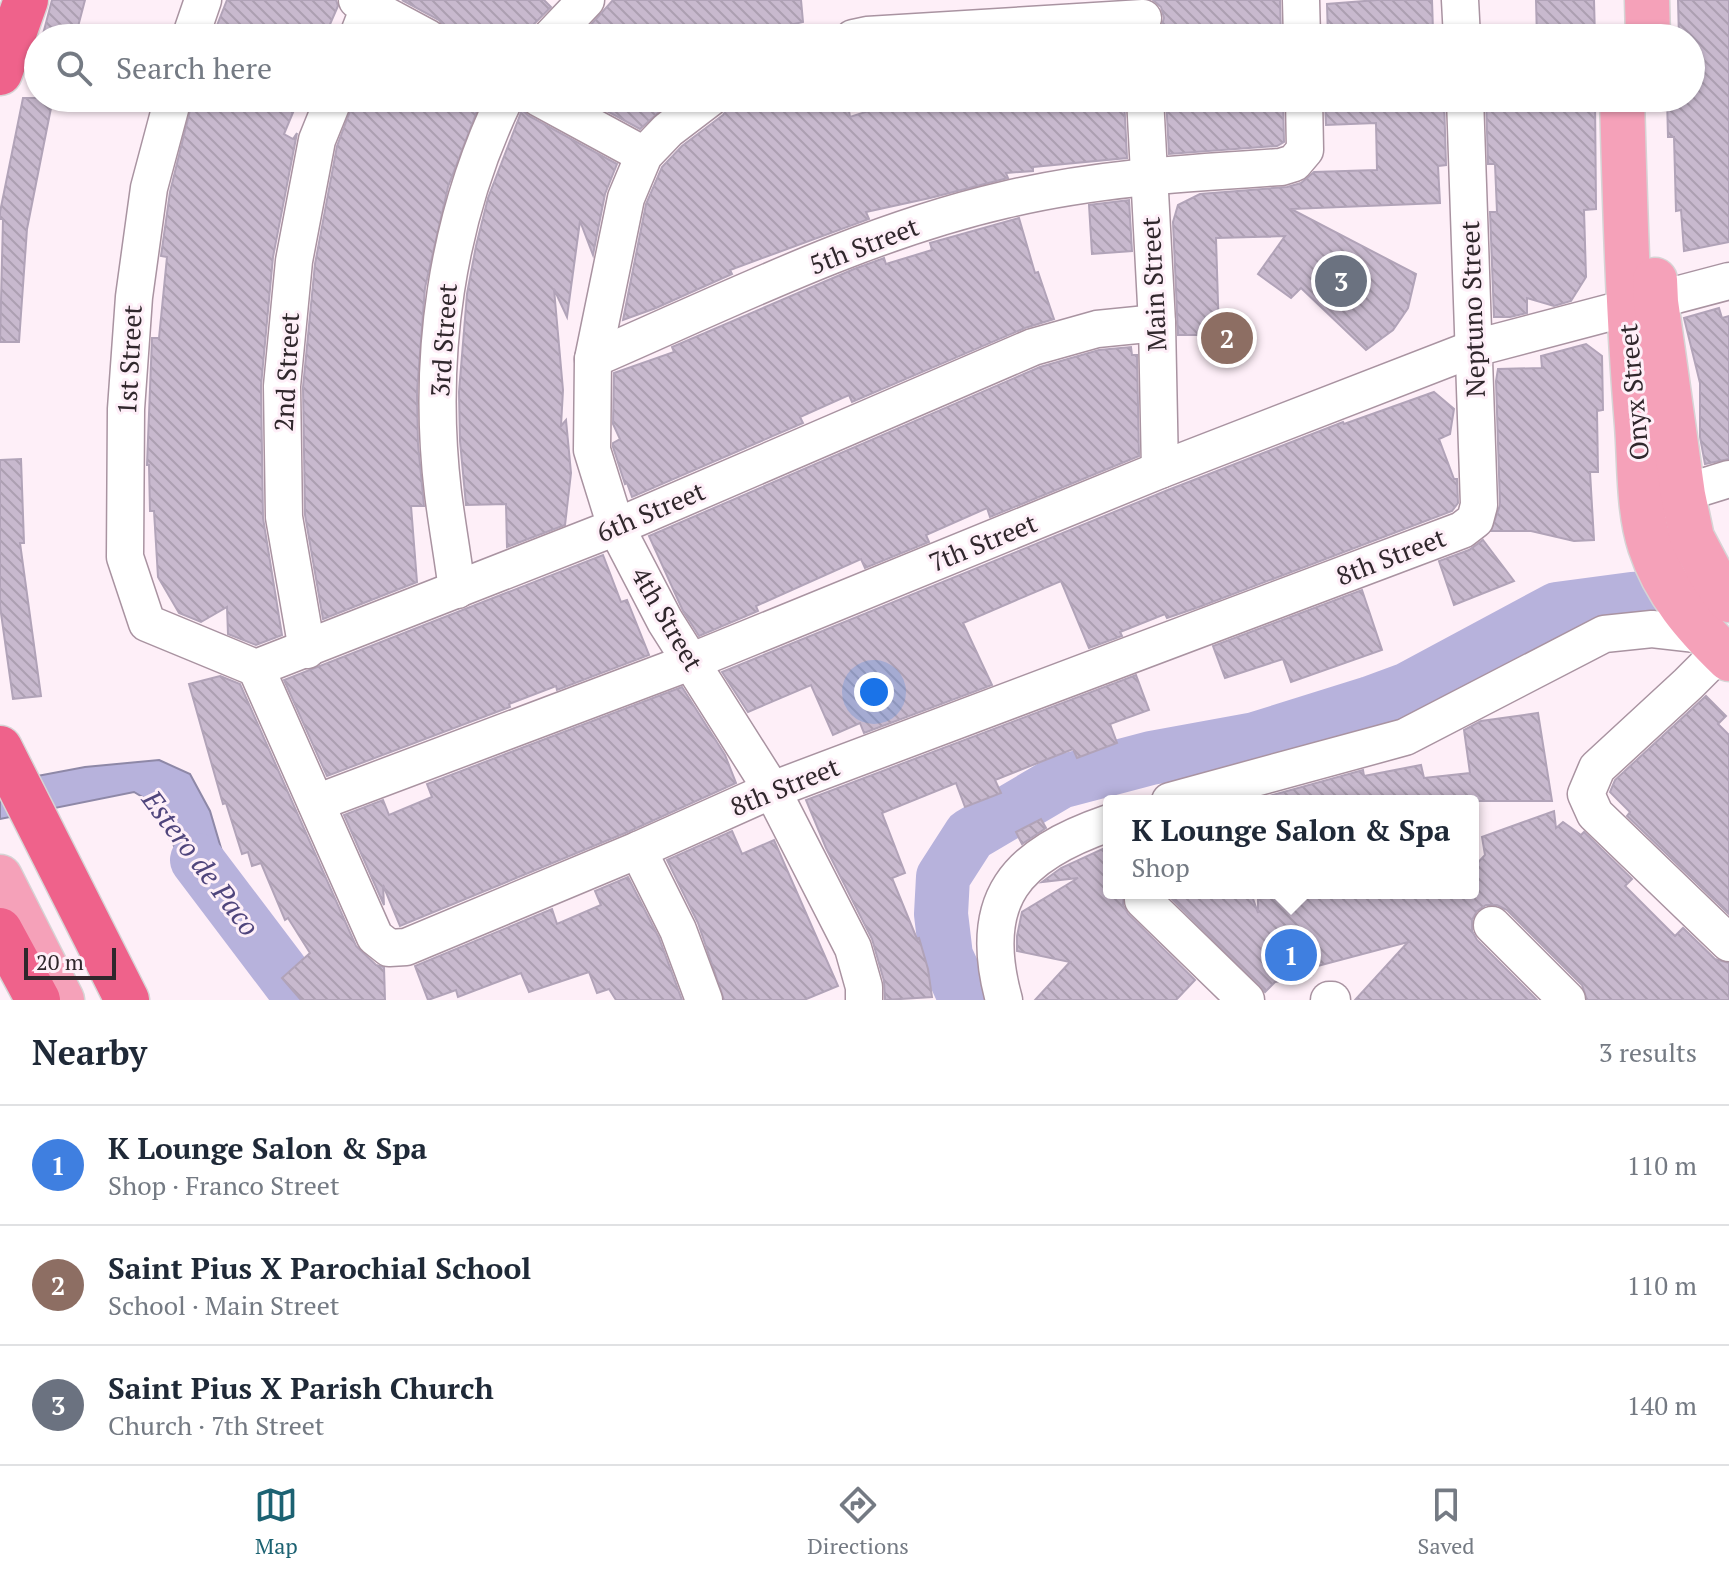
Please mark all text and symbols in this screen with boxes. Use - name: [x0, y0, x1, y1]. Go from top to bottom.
- search box: [24, 24, 1705, 112]
- icon: search: [52, 46, 96, 90]
- text: Search here: [116, 48, 272, 88]
- street label: 5th Street: [804, 209, 923, 281]
- street label: Main Street: [1132, 216, 1174, 352]
- street label: Neptuno Street: [1452, 220, 1492, 398]
- pin: 3: [1315, 251, 1367, 311]
- street label: 3rd Street: [422, 282, 464, 398]
- street label: 1st Street: [109, 304, 149, 416]
- pin: 2: [1201, 308, 1253, 368]
- street label: 2nd Street: [266, 311, 306, 432]
- street label: Onyx Street: [1610, 322, 1656, 462]
- street label: 6th Street: [591, 473, 710, 549]
- street label: 7th Street: [924, 505, 1042, 579]
- street label: 8th Street: [1331, 520, 1450, 592]
- street label: 4th Street: [625, 560, 711, 677]
- your location: [854, 672, 894, 712]
- street label: 8th Street: [725, 749, 844, 823]
- water label: Estero de Paco: [134, 782, 268, 943]
- popup: [1103, 795, 1479, 899]
- text: K Lounge Salon & Spa: [1131, 810, 1451, 850]
- text: Shop: [1131, 850, 1190, 884]
- pin: 1: [1265, 925, 1317, 985]
- scale bar: [24, 944, 116, 980]
- text: 20 m: [36, 947, 84, 976]
- text: Nearby: [32, 1030, 147, 1075]
- text: 3 results: [1599, 1035, 1697, 1069]
- text: K Lounge Salon & Spa: [108, 1128, 427, 1168]
- text: 1: [51, 1148, 65, 1182]
- text: 110 m: [1627, 1148, 1697, 1182]
- text: Shop · Franco Street: [108, 1168, 340, 1202]
- text: Saint Pius X Parochial School: [108, 1248, 531, 1288]
- text: 2: [51, 1268, 65, 1302]
- text: 110 m: [1627, 1268, 1697, 1302]
- text: School · Main Street: [108, 1288, 339, 1322]
- text: Saint Pius X Parish Church: [108, 1368, 494, 1408]
- text: 3: [51, 1388, 65, 1422]
- text: 140 m: [1627, 1388, 1697, 1422]
- text: Church · 7th Street: [108, 1408, 325, 1442]
- tab: Map: [254, 1483, 298, 1560]
- tab: Directions: [807, 1483, 909, 1560]
- tab: Saved: [1418, 1483, 1475, 1560]

